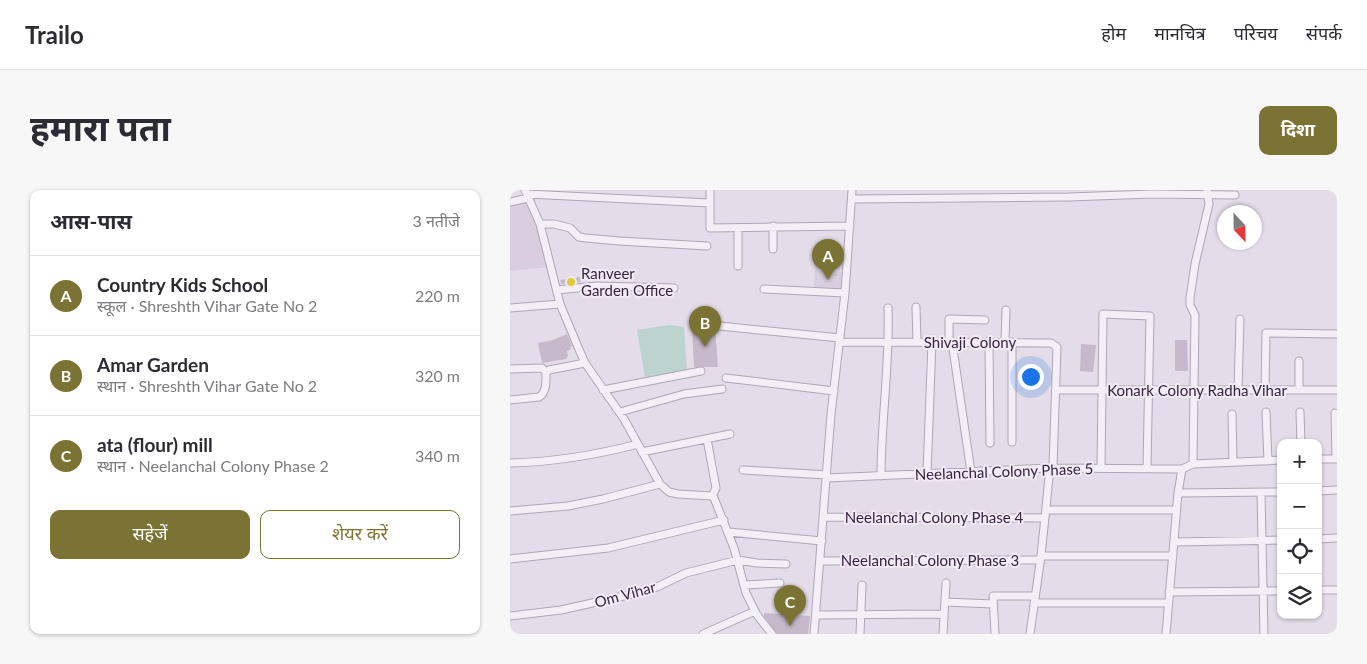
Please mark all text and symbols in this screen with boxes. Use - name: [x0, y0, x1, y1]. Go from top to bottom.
- text: Trailo: [25, 20, 84, 49]
- text: होम: [1101, 22, 1126, 44]
- text: मानचित्र: [1154, 22, 1206, 44]
- text: परिचय: [1234, 22, 1278, 44]
- text: संपर्क: [1306, 22, 1342, 44]
- text: हमारा पता: [30, 106, 171, 148]
- button: दिशा: [1259, 106, 1337, 155]
- north arrow: [1217, 205, 1262, 250]
- text: आस-पास: [50, 208, 132, 233]
- text: 3 नतीजे: [413, 211, 460, 230]
- pin: A: [812, 239, 844, 280]
- place label: Ranveer Garden Office: [581, 264, 673, 299]
- text: Country Kids School: [97, 273, 268, 296]
- marker: Ranveer Garden Office: [565, 276, 577, 288]
- text: A: [60, 286, 72, 305]
- text: 220 m: [415, 286, 460, 305]
- text: स्कूल · Shreshth Vihar Gate No 2: [97, 296, 317, 315]
- pin: B: [689, 306, 721, 347]
- street label: Shivaji Colony: [924, 333, 1016, 351]
- text: Amar Garden: [97, 353, 209, 376]
- your location: [1018, 364, 1044, 390]
- text: B: [61, 366, 71, 385]
- text: 320 m: [415, 366, 460, 385]
- text: स्थान · Shreshth Vihar Gate No 2: [97, 376, 317, 395]
- street label: Konark Colony Radha Vihar: [1107, 381, 1287, 399]
- text: ata (flour) mill: [97, 433, 213, 456]
- map controls: [1277, 439, 1322, 619]
- button: +: [1277, 439, 1322, 484]
- text: C: [61, 446, 71, 465]
- text: 340 m: [415, 446, 460, 465]
- text: स्थान · Neelanchal Colony Phase 2: [97, 456, 329, 475]
- street label: Neelanchal Colony Phase 5: [915, 459, 1093, 483]
- button: −: [1277, 484, 1322, 529]
- street label: Neelanchal Colony Phase 4: [845, 508, 1023, 526]
- button: सहेजें: [50, 510, 250, 559]
- button: शेयर करें: [260, 510, 460, 559]
- button: locate: [1277, 529, 1322, 574]
- street label: Neelanchal Colony Phase 3: [841, 551, 1019, 569]
- button: layers: [1277, 574, 1322, 619]
- street label: Om Vihar: [592, 577, 658, 611]
- pin: C: [774, 585, 806, 626]

